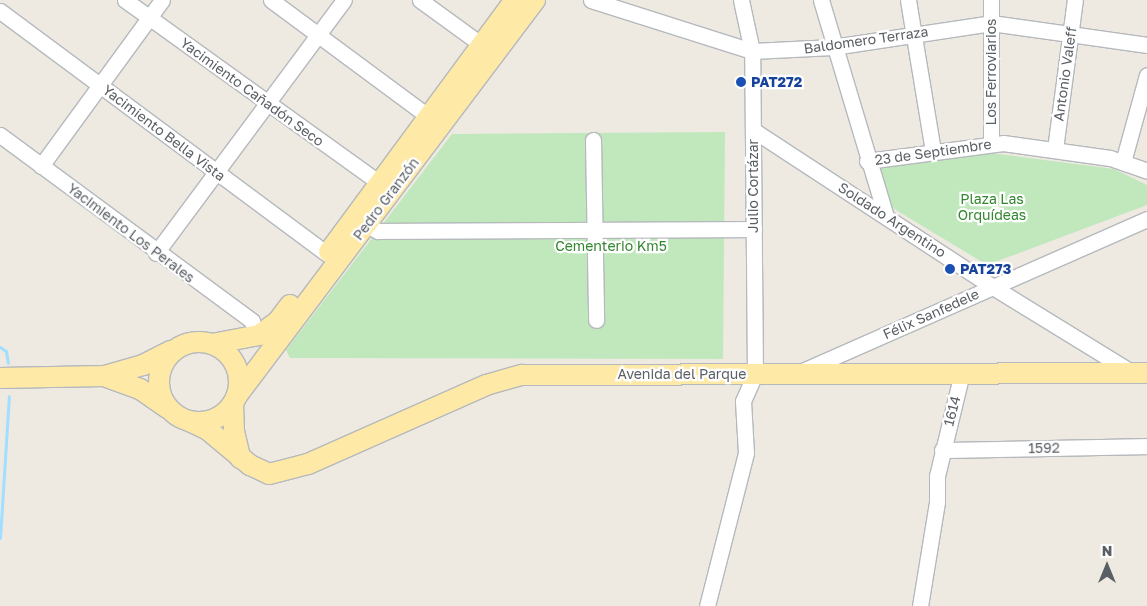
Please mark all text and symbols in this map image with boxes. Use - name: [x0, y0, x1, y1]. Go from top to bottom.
- street label: Los Ferroviarios: [983, 19, 999, 125]
- street label: Baldomero Terraza: [803, 23, 929, 57]
- street label: Antonio Valeff: [1050, 26, 1080, 122]
- street label: Yacimiento Cañadón Seco: [177, 34, 327, 150]
- place label: PAT272: [751, 74, 802, 90]
- marker: PAT272: [735, 76, 747, 88]
- street label: Yacimiento Bella Vista: [99, 81, 229, 185]
- street label: 23 de Septiembre: [874, 135, 992, 169]
- street label: Julio Cortázar: [745, 139, 761, 233]
- street label: Pedro Granzón: [350, 154, 422, 244]
- street label: Soldado Argentino: [835, 179, 949, 261]
- street label: Yacimiento Los Perales: [64, 180, 198, 286]
- park label: Plaza Las Orquídeas: [958, 191, 1026, 223]
- park label: Cementerio Km5: [555, 238, 667, 254]
- place label: PAT273: [960, 261, 1011, 277]
- marker: PAT273: [944, 263, 956, 275]
- street label: Félix Sanfedele: [880, 285, 982, 343]
- street label: Avenida del Parque: [618, 366, 746, 382]
- street label: 1614: [940, 394, 964, 428]
- street label: 1592: [1028, 439, 1060, 457]
- north arrow: [1082, 541, 1132, 591]
- text: N: [1102, 542, 1112, 559]

